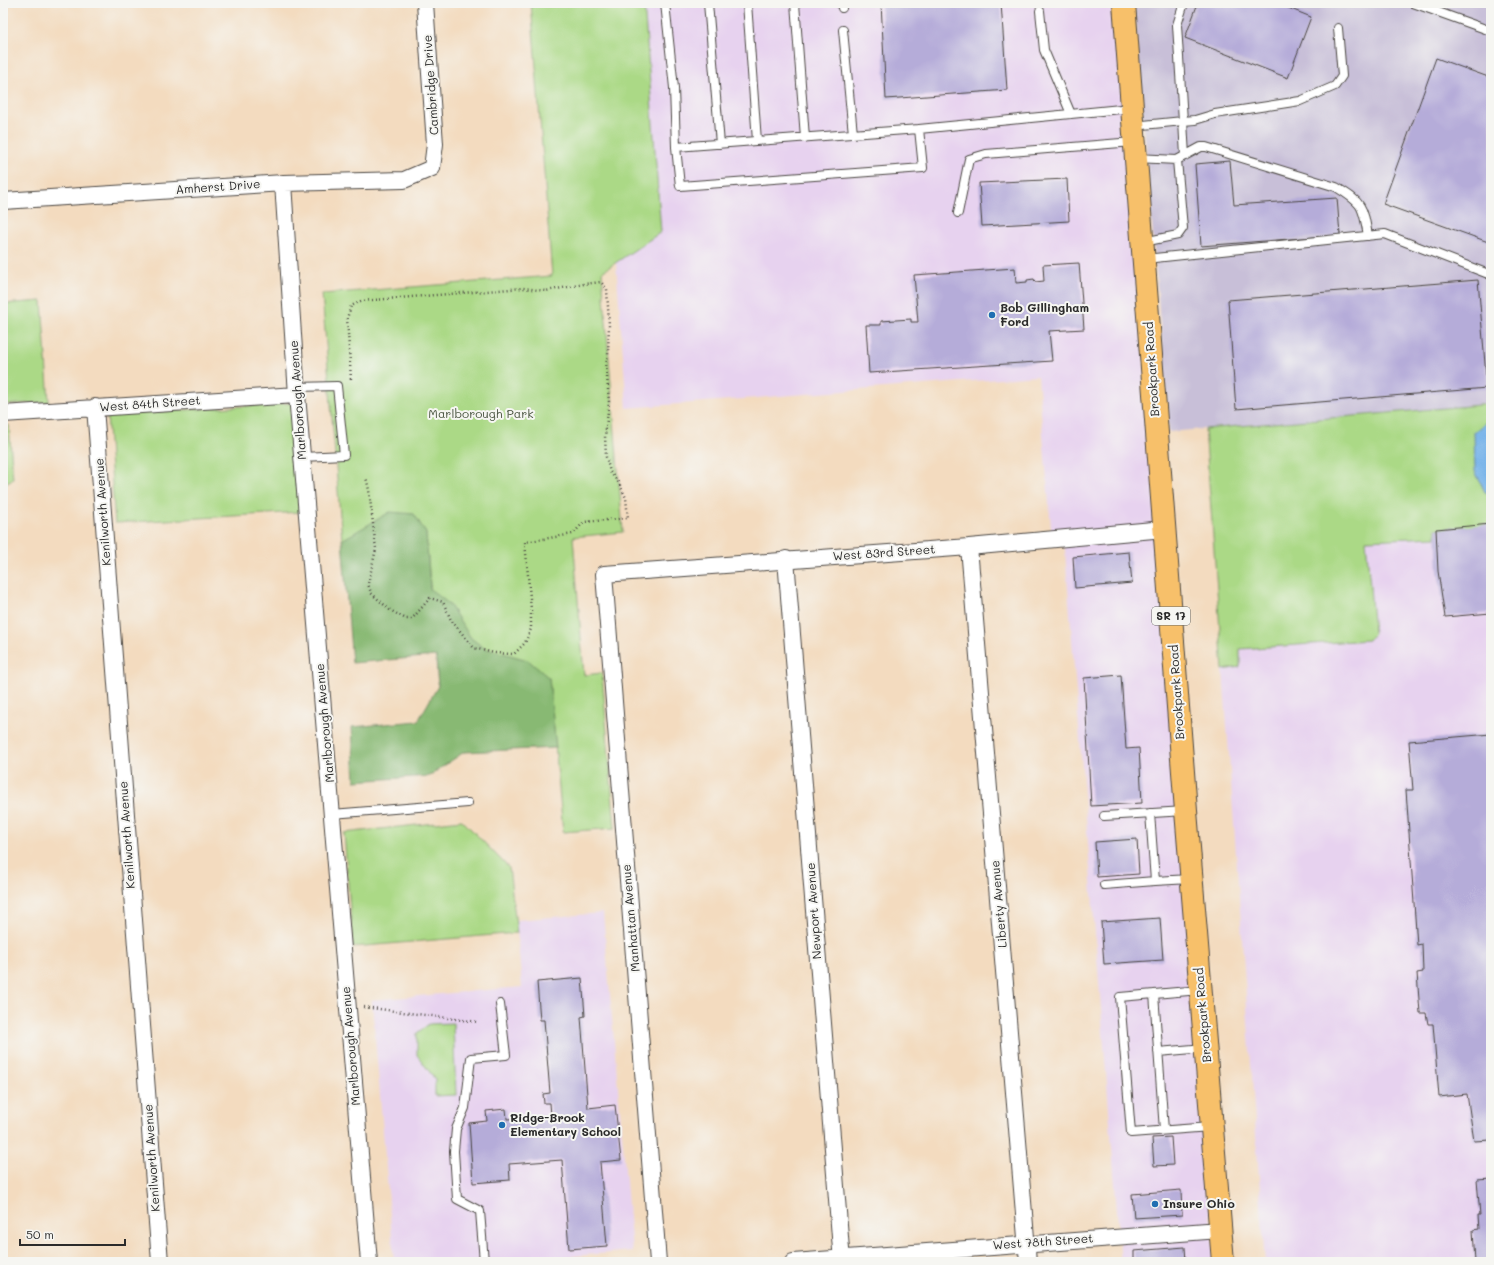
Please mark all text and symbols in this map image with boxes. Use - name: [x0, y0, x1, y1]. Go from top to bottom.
- street label: Cambridge Drive: [419, 34, 441, 136]
- street label: Amherst Drive: [175, 175, 261, 197]
- place label: Bob Gillingham Ford: [1000, 299, 1089, 329]
- marker: Bob Gillingham Ford: [987, 310, 997, 320]
- street label: Brookpark Road: [1140, 321, 1162, 417]
- street label: Marlborough Avenue: [285, 340, 309, 460]
- street label: West 84th Street: [99, 391, 201, 415]
- park label: Marlborough Park: [428, 405, 534, 421]
- street label: Kenilworth Avenue: [90, 458, 114, 566]
- street label: West 83rd Street: [832, 540, 936, 564]
- road number: SR 17: [1152, 607, 1190, 625]
- street label: Brookpark Road: [1165, 644, 1187, 740]
- street label: Marlborough Avenue: [311, 663, 337, 783]
- street label: Kenilworth Avenue: [114, 781, 138, 889]
- street label: Liberty Avenue: [986, 860, 1010, 949]
- street label: Newport Avenue: [802, 862, 824, 960]
- street label: Manhattan Avenue: [617, 864, 643, 973]
- street label: Brookpark Road: [1190, 967, 1214, 1063]
- street label: Marlborough Avenue: [337, 986, 363, 1106]
- street label: Kenilworth Avenue: [139, 1104, 163, 1212]
- place label: Ridge-Brook Elementary School: [510, 1109, 621, 1139]
- marker: Ridge-Brook Elementary School: [497, 1120, 507, 1130]
- place label: Insure Ohio: [1163, 1195, 1235, 1211]
- marker: Insure Ohio: [1150, 1199, 1160, 1209]
- scale bar: [20, 1221, 125, 1247]
- text: 50 m: [26, 1226, 54, 1242]
- street label: West 78th Street: [992, 1230, 1094, 1253]

